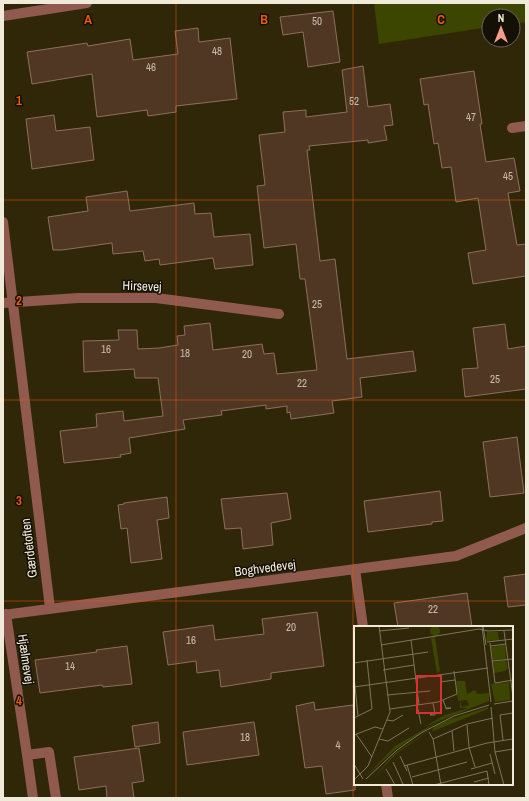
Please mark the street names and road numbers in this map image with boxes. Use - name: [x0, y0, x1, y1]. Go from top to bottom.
- street label: Hirsevej: [122, 277, 162, 295]
- street label: Gærdetoften: [17, 517, 41, 579]
- street label: Boghvedevej: [233, 556, 297, 580]
- street label: Hjælmevej: [14, 633, 38, 685]

